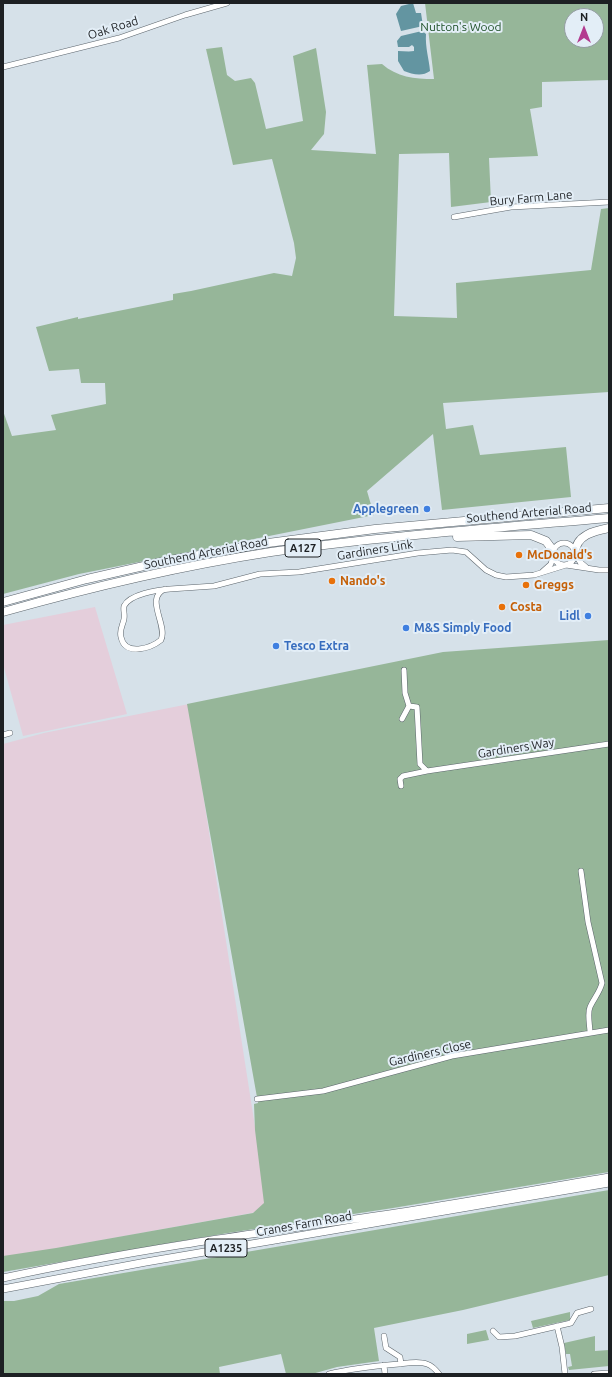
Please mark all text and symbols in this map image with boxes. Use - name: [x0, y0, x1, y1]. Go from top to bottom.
- north arrow: [564, 8, 604, 48]
- text: N: [580, 11, 588, 23]
- street label: Oak Road: [86, 14, 140, 42]
- park label: Nutton's Wood: [420, 20, 502, 34]
- street label: Bury Farm Lane: [489, 187, 573, 209]
- street label: Southend Arterial Road: [466, 500, 592, 526]
- place label: Applegreen: [353, 502, 419, 516]
- marker: Applegreen: [422, 504, 432, 514]
- street label: Southend Arterial Road: [143, 534, 269, 572]
- street label: Gardiners Link: [336, 537, 414, 563]
- road number: A127: [285, 539, 321, 557]
- place label: McDonald's: [527, 548, 593, 562]
- marker: McDonald's: [514, 550, 524, 560]
- place label: Nando's: [340, 574, 385, 588]
- marker: Nando's: [327, 576, 337, 586]
- place label: Greggs: [534, 578, 574, 592]
- marker: Greggs: [521, 580, 531, 590]
- place label: Costa: [510, 600, 542, 614]
- marker: Costa: [497, 602, 507, 612]
- place label: Lidl: [559, 609, 580, 623]
- marker: Lidl: [583, 611, 593, 621]
- place label: M&S Simply Food: [414, 621, 511, 635]
- marker: M&S Simply Food: [401, 623, 411, 633]
- place label: Tesco Extra: [284, 639, 349, 653]
- marker: Tesco Extra: [271, 641, 281, 651]
- street label: Gardiners Way: [477, 735, 555, 761]
- street label: Gardiners Close: [387, 1037, 473, 1069]
- street label: Cranes Farm Road: [255, 1209, 353, 1239]
- road number: A1235: [205, 1239, 247, 1257]

